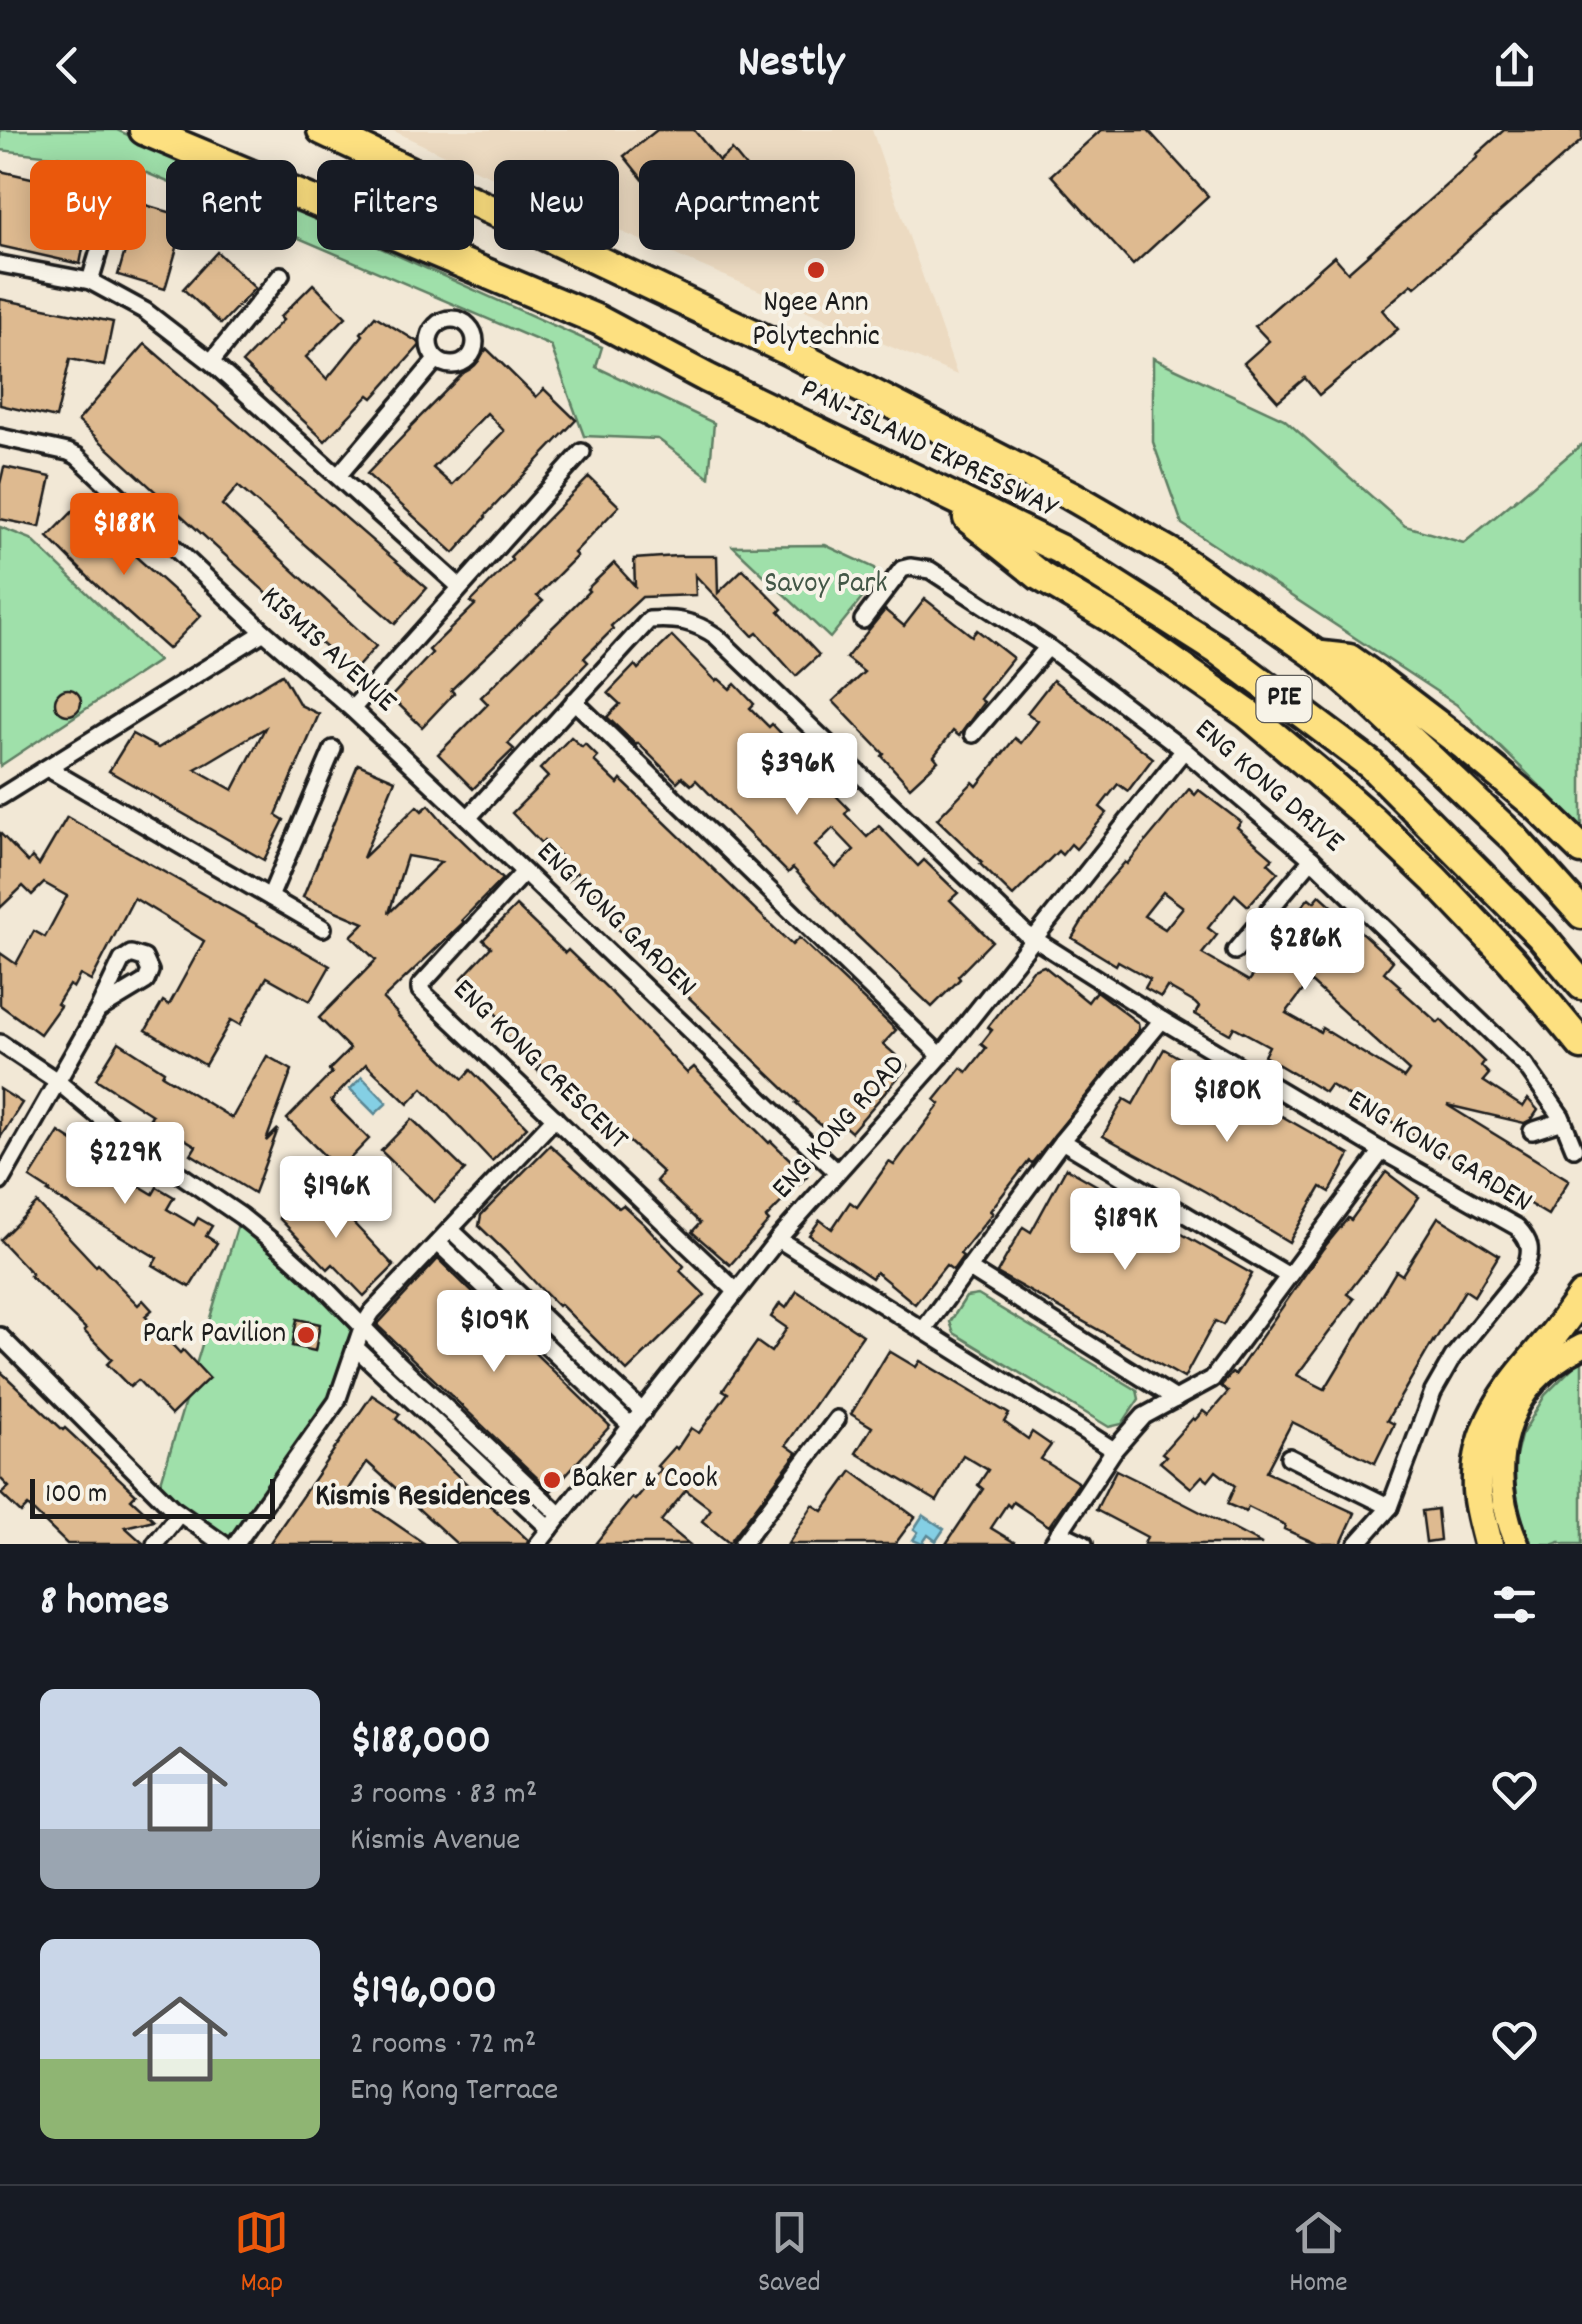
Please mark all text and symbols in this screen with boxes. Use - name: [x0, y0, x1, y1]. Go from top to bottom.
- text: Nestly: [738, 33, 844, 97]
- icon: back: [40, 38, 95, 93]
- icon: share: [1487, 38, 1542, 93]
- chip: Buy: [30, 160, 146, 250]
- chip: Rent: [166, 160, 297, 250]
- chip: Filters: [317, 160, 474, 250]
- chip: New: [494, 160, 619, 250]
- chip: Apartment: [639, 160, 855, 250]
- marker: Ngee Ann Polytechnic: [805, 259, 827, 281]
- place label: Ngee Ann Polytechnic: [752, 283, 880, 360]
- street label: PAN-ISLAND EXPRESSWAY: [793, 369, 1064, 531]
- pin: $188K: [54, 493, 194, 578]
- text: $188K: [92, 502, 156, 548]
- park label: Savoy Park: [764, 564, 888, 607]
- street label: KISMIS AVENUE: [249, 578, 405, 724]
- road number: PIE: [1256, 676, 1312, 722]
- street label: ENG KONG DRIVE: [1184, 710, 1353, 864]
- pin: $396K: [727, 733, 867, 818]
- text: $396K: [759, 742, 835, 788]
- street label: ENG KONG GARDEN: [525, 833, 705, 1009]
- pin: $286K: [1235, 908, 1375, 993]
- text: $286K: [1268, 917, 1342, 963]
- street label: ENG KONG CRESCENT: [441, 971, 637, 1161]
- street label: ENG KONG ROAD: [763, 1046, 917, 1210]
- pin: $180K: [1157, 1060, 1297, 1145]
- text: $180K: [1193, 1069, 1261, 1115]
- street label: ENG KONG GARDEN: [1339, 1081, 1539, 1225]
- pin: $229K: [55, 1122, 195, 1207]
- text: $229K: [88, 1131, 162, 1177]
- pin: $196K: [266, 1156, 406, 1241]
- text: $196K: [302, 1165, 370, 1211]
- pin: $189K: [1055, 1188, 1195, 1273]
- text: $189K: [1092, 1197, 1158, 1243]
- pin: $109K: [424, 1290, 564, 1375]
- text: $109K: [459, 1299, 529, 1345]
- place label: Park Pavilion: [142, 1314, 286, 1357]
- marker: Park Pavilion: [295, 1324, 317, 1346]
- place label: Baker & Cook: [572, 1459, 718, 1502]
- marker: Baker & Cook: [541, 1469, 563, 1491]
- scale bar: [30, 1474, 275, 1518]
- district label: Kismis Residences: [315, 1475, 531, 1521]
- text: 100 m: [45, 1476, 107, 1516]
- text: 8 homes: [40, 1574, 169, 1634]
- icon: filters: [1487, 1577, 1542, 1632]
- text: $188,000: [350, 1713, 491, 1773]
- icon: home: [120, 1729, 240, 1849]
- icon: heart: [1487, 1762, 1542, 1817]
- text: 3 rooms · 83 m²: [350, 1773, 537, 1819]
- text: Kismis Avenue: [350, 1819, 520, 1865]
- text: $196,000: [350, 1963, 497, 2023]
- icon: home: [120, 1979, 240, 2099]
- icon: heart: [1487, 2012, 1542, 2067]
- text: 2 rooms · 72 m²: [350, 2023, 536, 2069]
- text: Eng Kong Terrace: [350, 2069, 558, 2115]
- tab: Map: [234, 2205, 289, 2305]
- tab: Saved: [758, 2205, 821, 2305]
- tab: Home: [1289, 2205, 1348, 2305]

